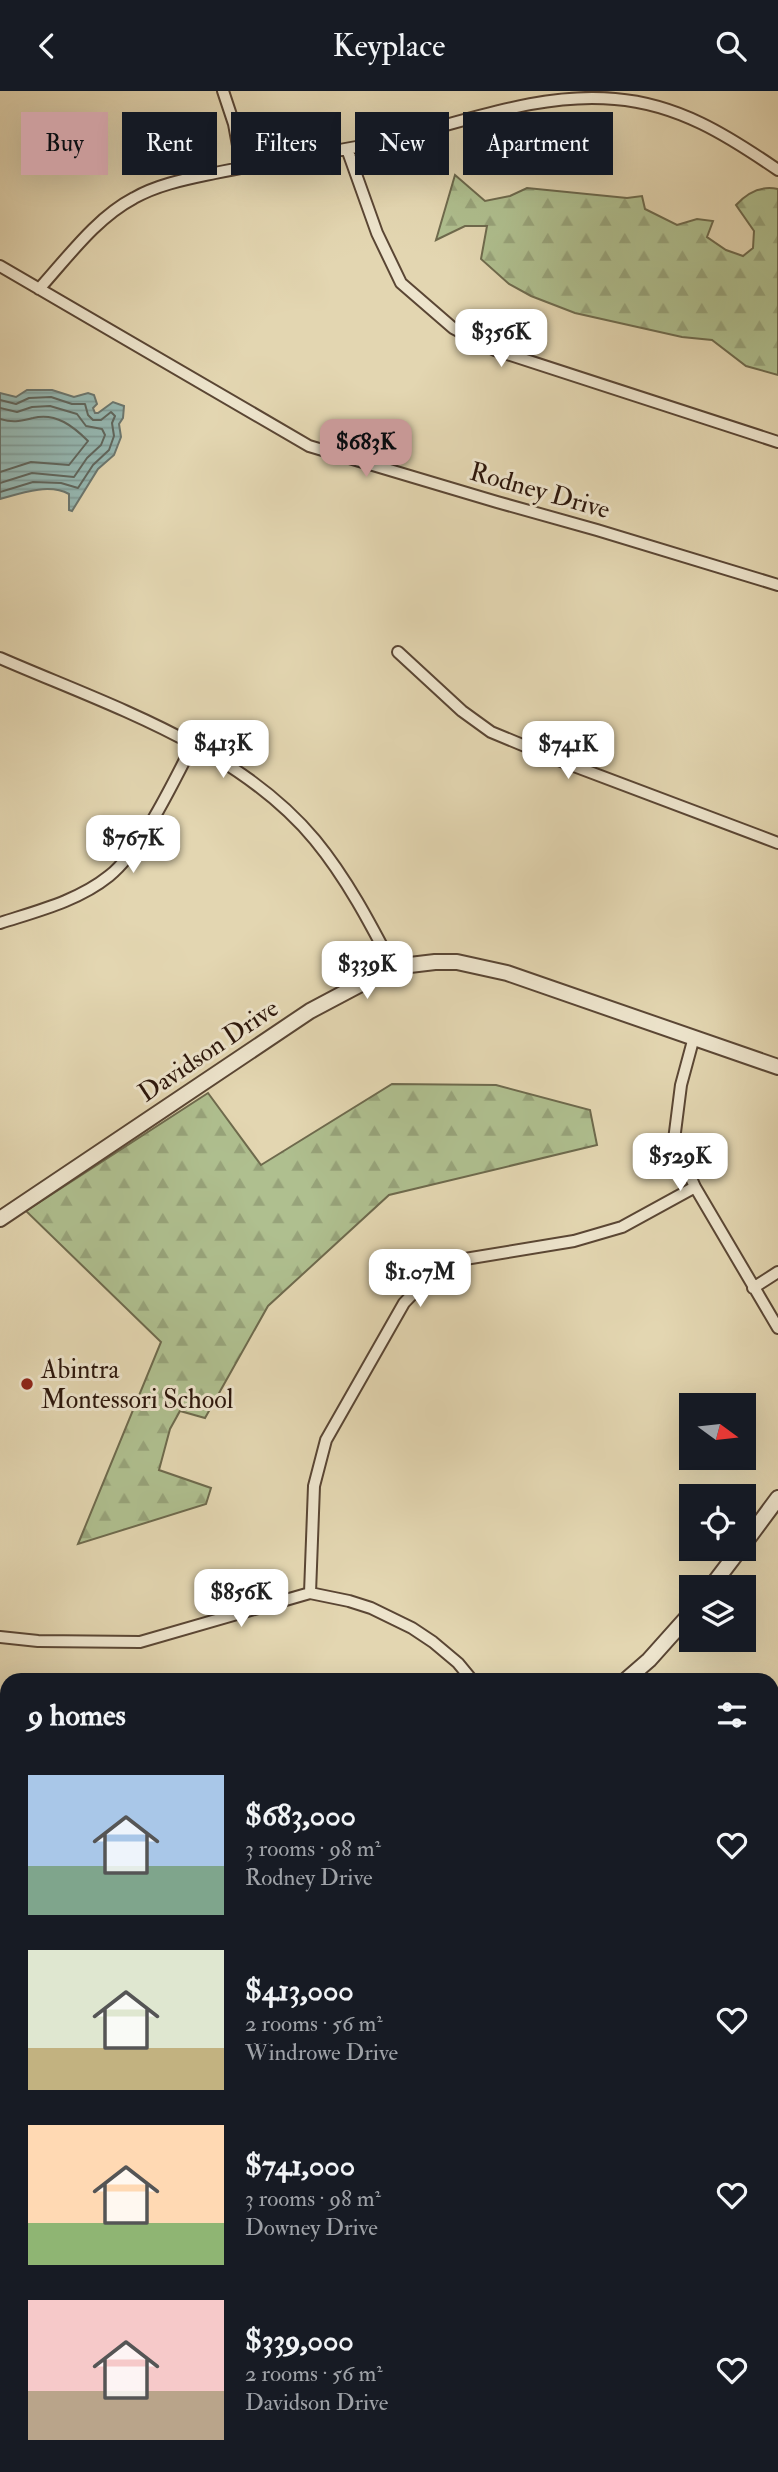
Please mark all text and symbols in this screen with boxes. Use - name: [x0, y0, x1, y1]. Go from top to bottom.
- text: Keyplace: [333, 26, 445, 66]
- icon: back: [28, 27, 66, 65]
- icon: search: [712, 27, 750, 65]
- chip: Buy: [21, 112, 108, 175]
- chip: Rent: [122, 112, 217, 175]
- chip: Filters: [231, 112, 341, 175]
- chip: New: [355, 112, 449, 175]
- chip: Apartment: [463, 112, 613, 175]
- pin: $356K: [452, 309, 550, 369]
- text: $356K: [471, 317, 531, 346]
- pin: $683K: [317, 419, 415, 479]
- text: $683K: [336, 427, 396, 456]
- street label: Rodney Drive: [466, 456, 614, 526]
- pin: $413K: [174, 721, 272, 780]
- pin: $741K: [519, 721, 617, 781]
- text: $413K: [194, 728, 252, 757]
- text: $741K: [538, 729, 598, 758]
- pin: $767K: [84, 815, 182, 875]
- text: $767K: [102, 823, 164, 852]
- pin: $339K: [318, 941, 416, 1001]
- text: $339K: [338, 949, 396, 978]
- street label: Davidson Drive: [132, 992, 285, 1109]
- pin: $529K: [631, 1133, 729, 1193]
- text: $529K: [649, 1141, 711, 1170]
- pin: $1.07M: [363, 1249, 477, 1309]
- text: $1.07M: [385, 1257, 455, 1286]
- place label: Abintra Montessori School: [40, 1354, 234, 1416]
- marker: Abintra Montessori School: [19, 1376, 35, 1392]
- north arrow: [679, 1393, 756, 1470]
- map controls: [679, 1393, 756, 1652]
- button: locate: [679, 1484, 756, 1561]
- pin: $856K: [192, 1569, 290, 1629]
- button: layers: [679, 1575, 756, 1652]
- text: $856K: [210, 1577, 272, 1606]
- icon: filters: [713, 1696, 751, 1734]
- text: 9 homes: [28, 1697, 126, 1734]
- text: $683,000: [245, 1797, 356, 1834]
- icon: home: [84, 1803, 168, 1887]
- icon: heart: [713, 1826, 751, 1864]
- text: 3 rooms · 98 m²: [245, 1834, 381, 1863]
- text: Rodney Drive: [245, 1863, 373, 1892]
- text: $413,000: [245, 1972, 354, 2009]
- icon: home: [84, 1978, 168, 2062]
- icon: heart: [713, 2001, 751, 2039]
- text: 2 rooms · 56 m²: [245, 2009, 383, 2038]
- text: Windrowe Drive: [245, 2038, 398, 2067]
- text: $741,000: [245, 2147, 355, 2184]
- icon: home: [84, 2153, 168, 2237]
- icon: heart: [713, 2176, 751, 2214]
- text: 3 rooms · 98 m²: [245, 2184, 381, 2213]
- text: Downey Drive: [245, 2213, 378, 2242]
- text: $339,000: [245, 2322, 354, 2359]
- icon: home: [84, 2328, 168, 2412]
- icon: heart: [713, 2351, 751, 2389]
- text: 2 rooms · 56 m²: [245, 2359, 383, 2388]
- text: Davidson Drive: [245, 2388, 388, 2417]

